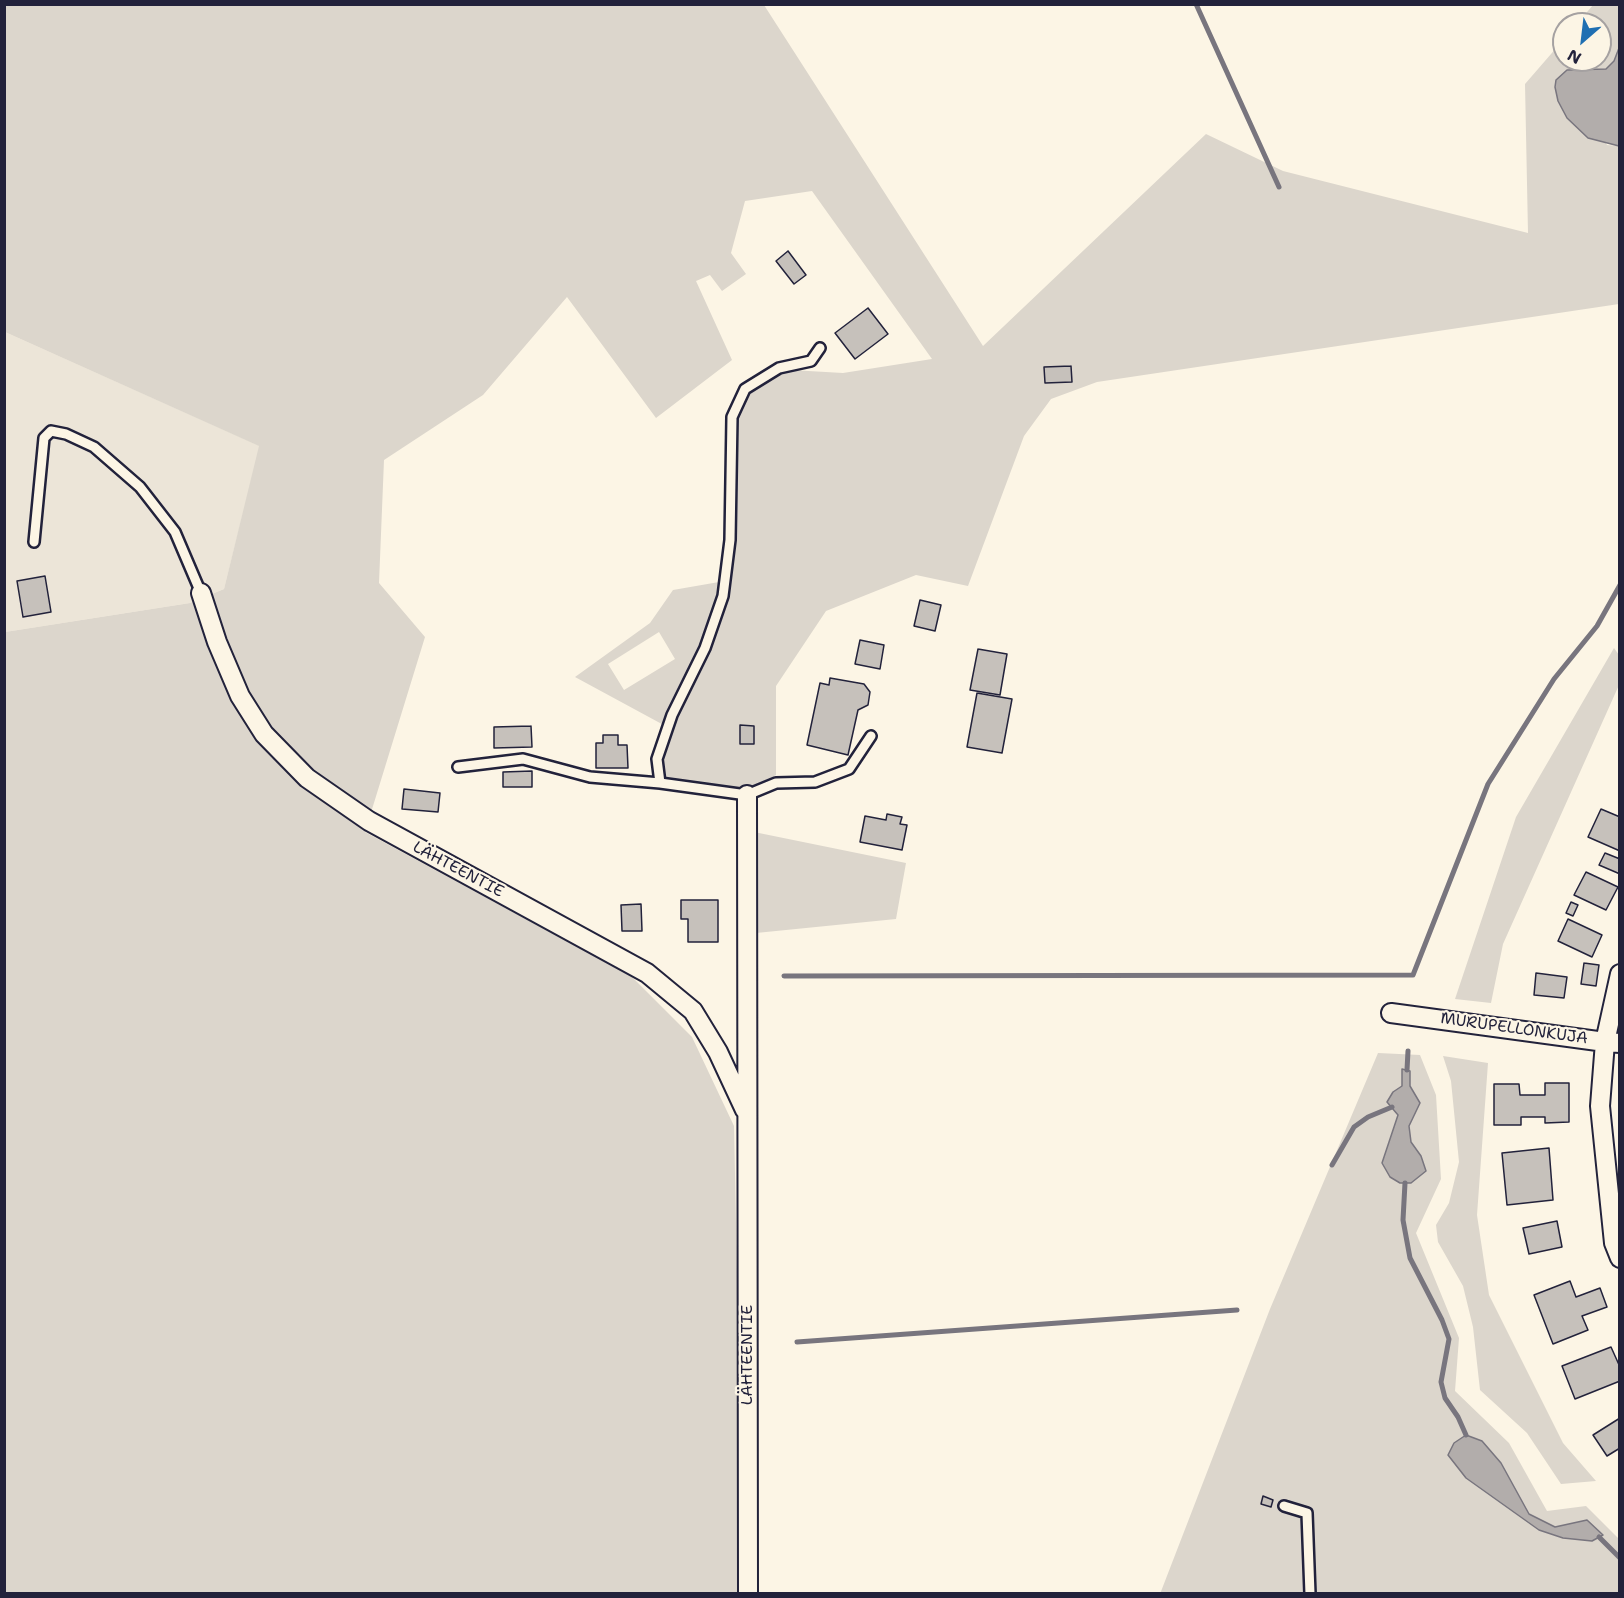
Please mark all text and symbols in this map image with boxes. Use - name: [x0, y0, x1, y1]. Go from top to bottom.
- north arrow: [1552, 12, 1612, 72]
- text: N: [1564, 44, 1585, 69]
- street label: LÄHTEENTIE: [409, 838, 507, 902]
- street label: MURUPELLONKUJA: [1439, 1009, 1589, 1049]
- street label: LÄHTEENTIE: [738, 1305, 758, 1405]

